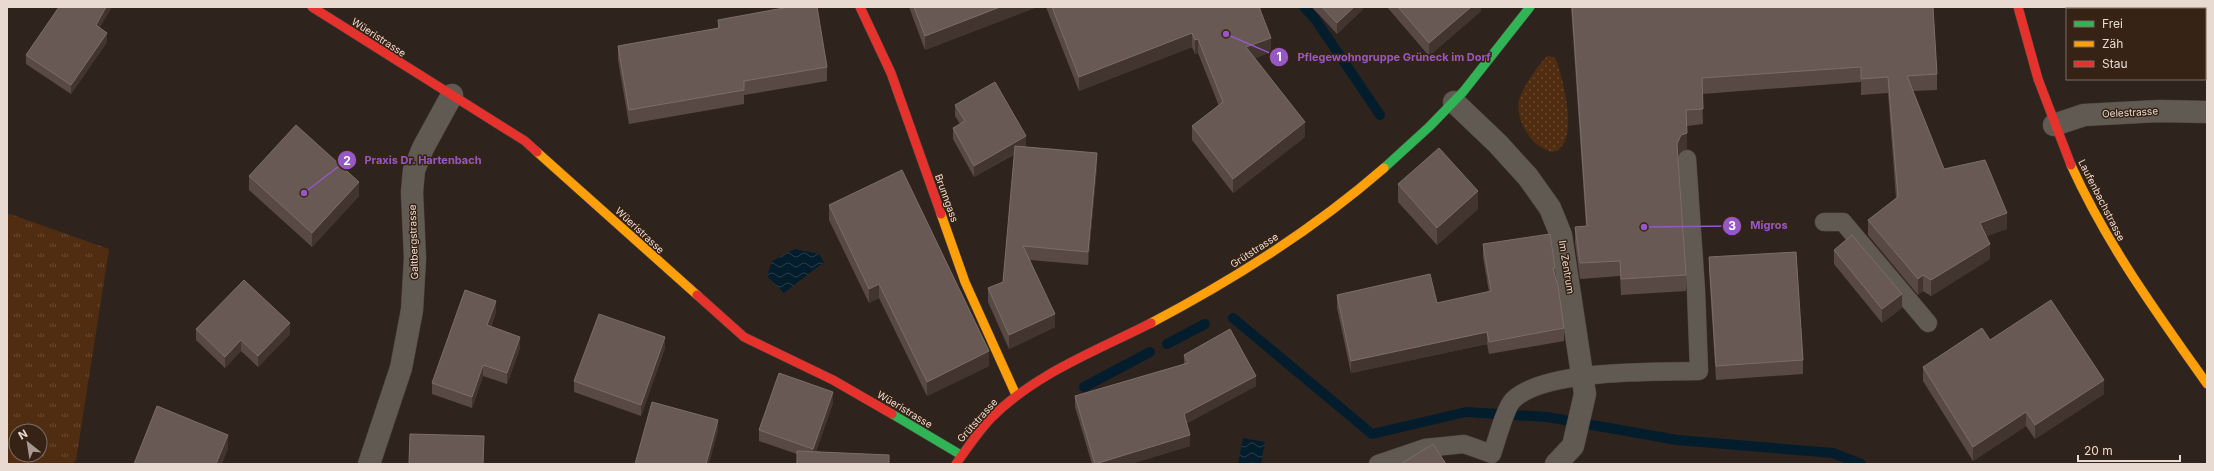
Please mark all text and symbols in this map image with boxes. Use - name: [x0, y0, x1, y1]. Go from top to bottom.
- legend: [2066, 8, 2206, 80]
- street label: Wüeristrasse: [350, 15, 409, 59]
- text: Frei: [2102, 16, 2123, 31]
- text: Zäh: [2102, 36, 2123, 51]
- callout: Pflegewohngruppe Grüneck im Dorf: [1269, 46, 1498, 69]
- text: 1: [1276, 49, 1282, 64]
- text: Pflegewohngruppe Grüneck im Dorf: [1297, 50, 1491, 64]
- text: Stau: [2102, 56, 2128, 71]
- street label: Oelestrasse: [2102, 105, 2158, 119]
- callout: Praxis Dr. Hartenbach: [337, 149, 490, 172]
- text: 2: [343, 153, 351, 168]
- text: Praxis Dr. Hartenbach: [364, 153, 482, 167]
- street label: Laufenbachstrasse: [2076, 157, 2128, 243]
- street label: Brunngass: [933, 172, 961, 224]
- street label: Galtbergstrasse: [406, 204, 420, 280]
- street label: Wüeristrasse: [613, 204, 667, 256]
- callout: Migros: [1722, 214, 1795, 237]
- text: 3: [1728, 218, 1736, 233]
- text: Migros: [1750, 218, 1788, 232]
- street label: Grütstrasse: [1228, 230, 1280, 270]
- street label: Im Zentrum: [1557, 239, 1577, 295]
- street label: Wüeristrasse: [875, 388, 935, 430]
- street label: Grütstrasse: [954, 396, 1000, 444]
- north arrow: [8, 423, 48, 463]
- text: N: [16, 426, 30, 442]
- scale bar: [2078, 437, 2180, 463]
- text: 20 m: [2084, 443, 2113, 458]

